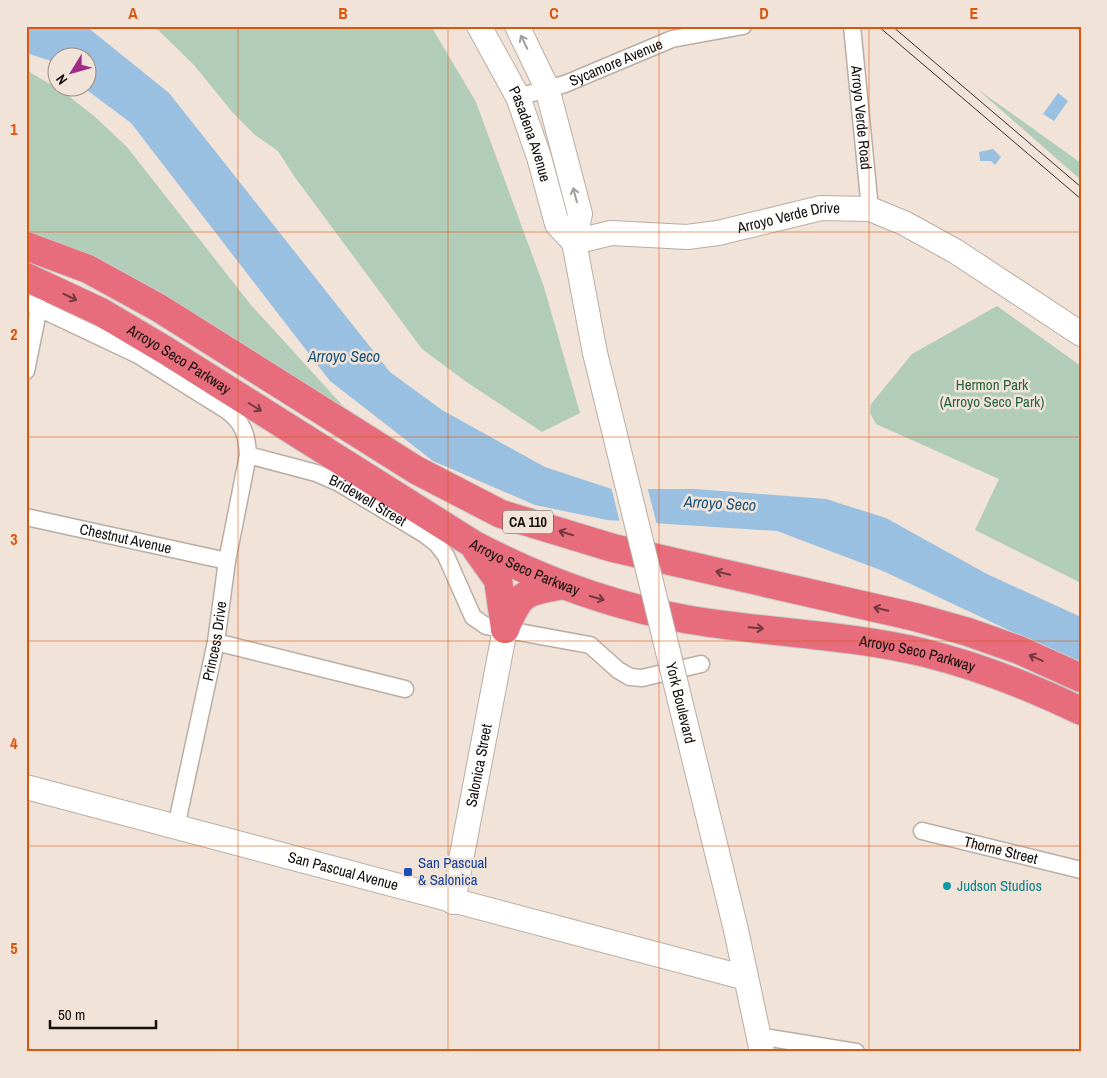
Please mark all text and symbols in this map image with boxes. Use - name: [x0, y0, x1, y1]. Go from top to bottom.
- text: A: [128, 2, 138, 24]
- text: B: [338, 2, 348, 24]
- text: C: [549, 2, 559, 24]
- text: D: [759, 2, 769, 24]
- text: E: [970, 2, 979, 24]
- street label: Sycamore Avenue: [566, 33, 666, 91]
- one-way arrow: [519, 34, 529, 49]
- north arrow: [48, 48, 98, 98]
- street label: Arroyo Verde Road: [846, 63, 877, 171]
- text: N: [52, 71, 71, 89]
- street label: Pasadena Avenue: [504, 82, 556, 184]
- text: 1: [10, 118, 18, 140]
- one-way arrow: [570, 187, 580, 203]
- street label: Arroyo Verde Drive: [734, 197, 840, 238]
- one-way arrow: [63, 293, 78, 303]
- street label: Arroyo Seco Parkway: [123, 318, 236, 399]
- text: 2: [10, 323, 18, 345]
- water label: Arroyo Seco: [307, 345, 380, 367]
- park label: Hermon Park (Arroyo Seco Park): [940, 374, 1044, 412]
- one-way arrow: [248, 402, 262, 413]
- street label: Bridewell Street: [326, 469, 411, 531]
- water label: Arroyo Seco: [682, 490, 757, 516]
- road number: CA 110: [503, 511, 553, 534]
- street label: Chestnut Avenue: [78, 518, 174, 559]
- text: 3: [10, 528, 18, 550]
- one-way arrow: [558, 528, 574, 538]
- street label: Arroyo Seco Parkway: [465, 533, 584, 601]
- one-way arrow: [716, 568, 732, 577]
- one-way arrow: [589, 594, 605, 604]
- street label: Princess Drive: [197, 600, 231, 683]
- one-way arrow: [874, 604, 890, 613]
- one-way arrow: [748, 623, 764, 633]
- street label: Arroyo Seco Parkway: [857, 630, 979, 677]
- one-way arrow: [1029, 652, 1044, 662]
- street label: York Boulevard: [661, 660, 701, 745]
- street label: Salonica Street: [460, 721, 497, 809]
- text: 4: [10, 732, 18, 754]
- street label: Thorne Street: [962, 831, 1040, 869]
- street label: San Pascual Avenue: [286, 846, 401, 895]
- place label: San Pascual & Salonica: [418, 852, 487, 890]
- marker: San Pascual & Salonica: [402, 866, 414, 878]
- place label: Judson Studios: [957, 875, 1042, 896]
- marker: Judson Studios: [941, 880, 953, 892]
- text: 5: [10, 937, 18, 959]
- scale bar: [50, 998, 156, 1030]
- text: 50 m: [58, 1004, 85, 1025]

